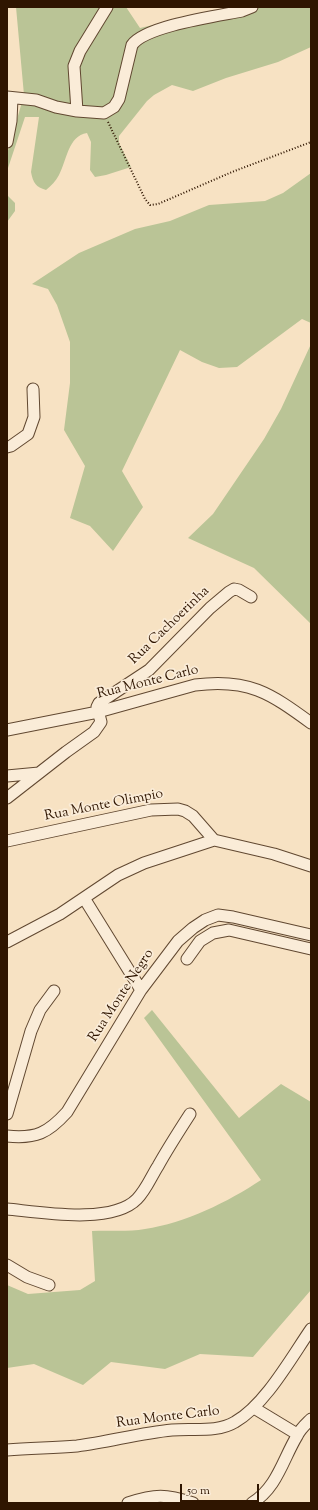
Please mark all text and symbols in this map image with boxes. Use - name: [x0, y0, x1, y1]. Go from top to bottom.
- street label: Rua Cachoerinha: [126, 583, 214, 669]
- street label: Rua Monte Carlo: [96, 662, 200, 704]
- street label: Rua Monte Olimpio: [43, 786, 165, 826]
- street label: Rua Monte Negro: [86, 947, 158, 1045]
- street label: Rua Monte Carlo: [115, 1403, 221, 1433]
- scale bar: [182, 1476, 261, 1502]
- text: 50 m: [187, 1482, 210, 1500]

